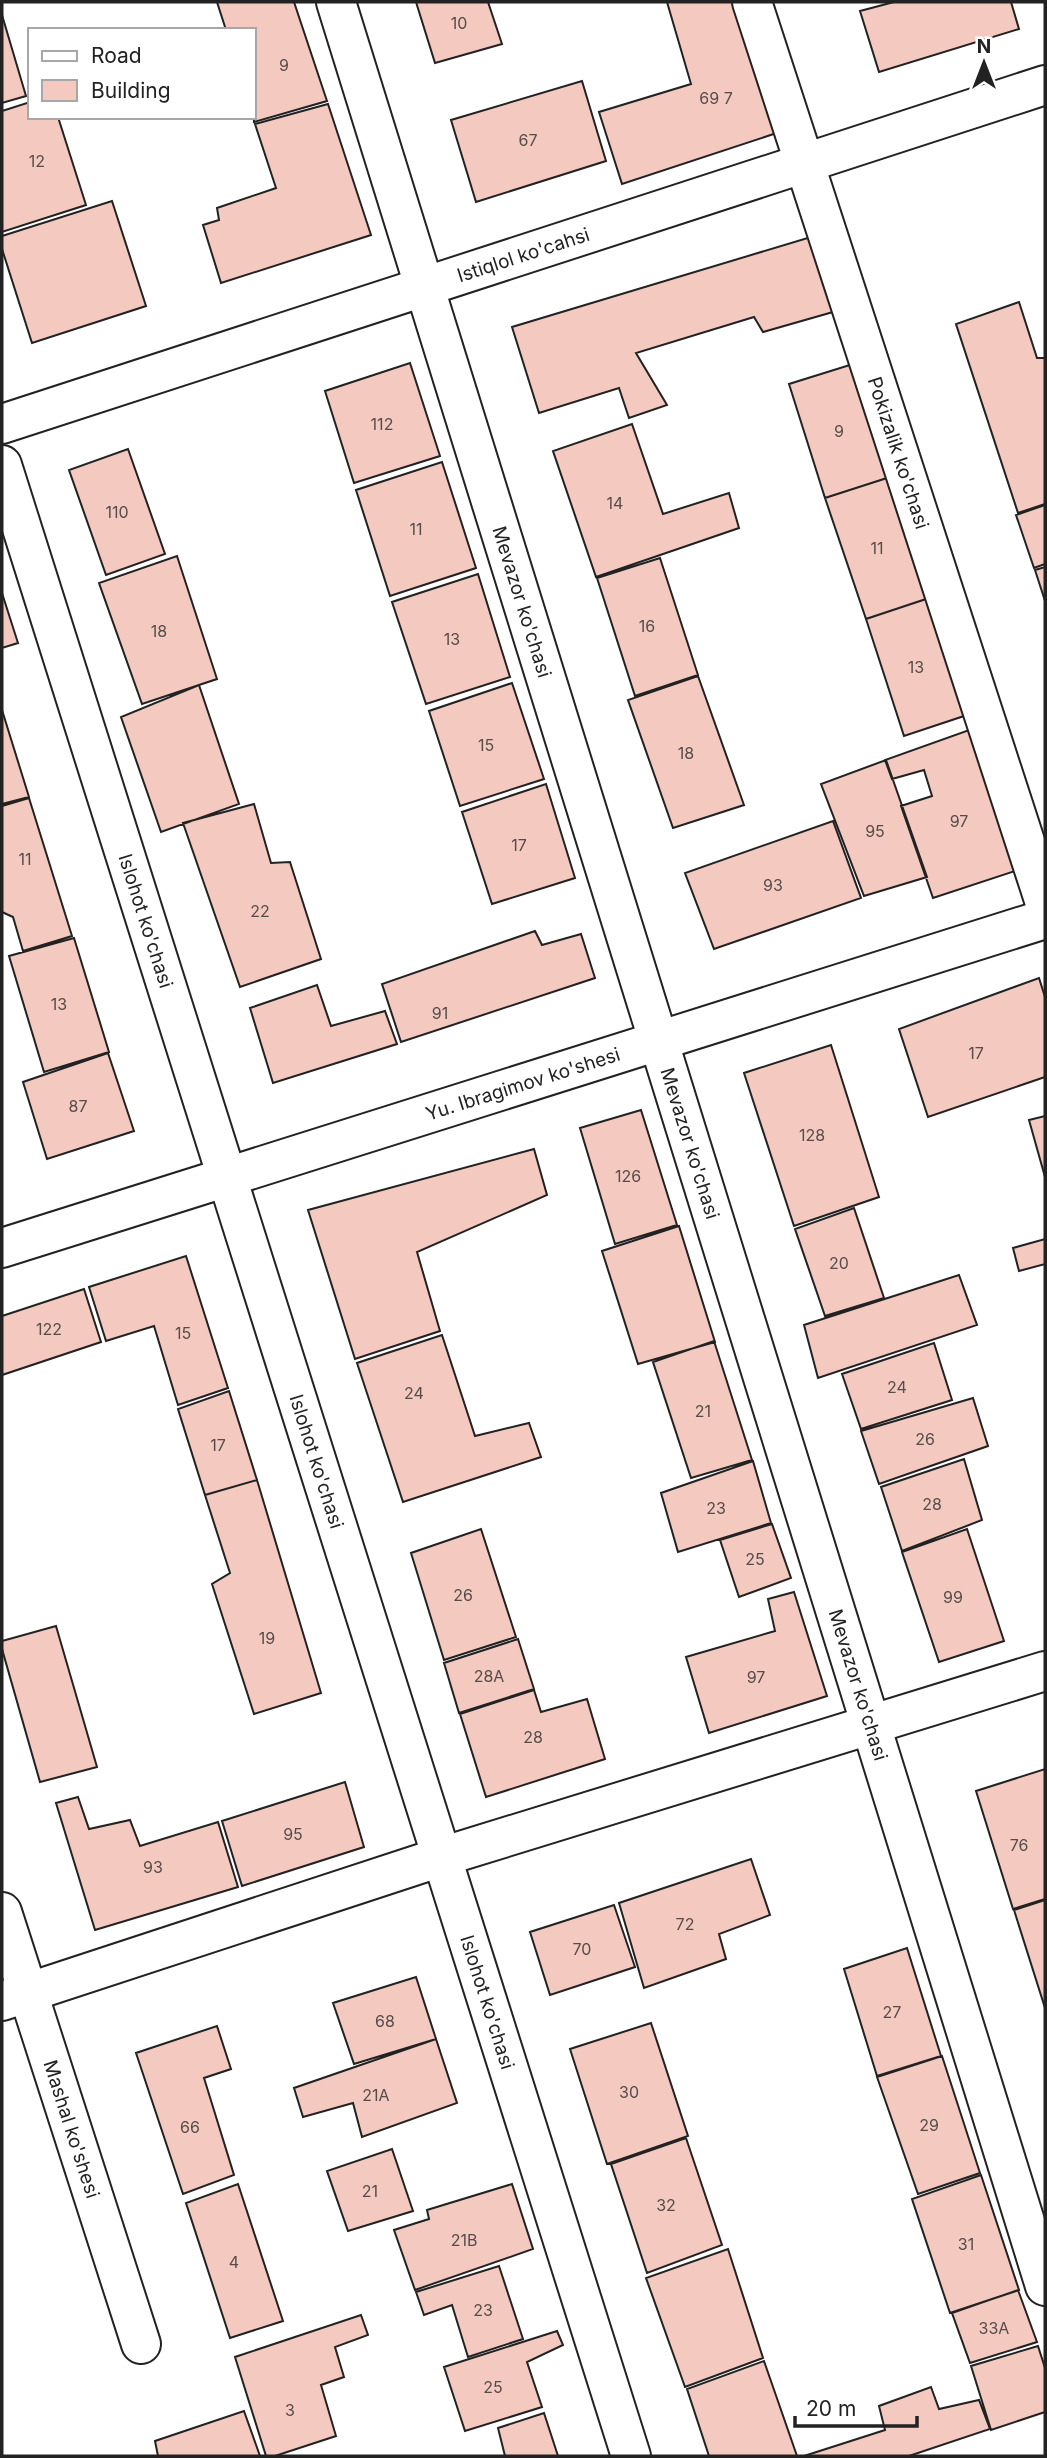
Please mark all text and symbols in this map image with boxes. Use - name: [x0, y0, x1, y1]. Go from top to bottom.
- house number: 10: [451, 13, 467, 33]
- legend: [28, 28, 256, 119]
- north arrow: [949, 28, 1019, 98]
- text: N: [977, 35, 991, 58]
- text: Road: [91, 43, 142, 68]
- house number: 9: [279, 55, 289, 75]
- text: Building: [91, 78, 171, 103]
- house number: 69 7: [699, 88, 733, 108]
- house number: 67: [519, 130, 537, 150]
- house number: 12: [29, 151, 45, 171]
- street label: Istiqlol ko'cahsi: [454, 222, 592, 287]
- street label: Pokizalik ko'chasi: [863, 374, 934, 532]
- house number: 112: [371, 414, 393, 434]
- house number: 9: [834, 421, 844, 441]
- house number: 14: [607, 493, 623, 513]
- house number: 110: [105, 502, 129, 522]
- house number: 11: [409, 519, 423, 539]
- street label: Mevazor ko'chasi: [488, 523, 556, 680]
- house number: 11: [870, 538, 884, 558]
- house number: 16: [639, 616, 655, 636]
- house number: 18: [151, 621, 167, 641]
- house number: 13: [444, 629, 460, 649]
- house number: 13: [908, 657, 924, 677]
- house number: 15: [478, 735, 494, 755]
- house number: 18: [678, 743, 694, 763]
- house number: 97: [950, 811, 968, 831]
- house number: 95: [865, 821, 885, 841]
- house number: 17: [511, 835, 527, 855]
- house number: 11: [18, 849, 32, 869]
- street label: Islohot ko'chasi: [114, 851, 178, 991]
- house number: 93: [763, 875, 783, 895]
- house number: 22: [250, 901, 270, 921]
- house number: 13: [51, 994, 67, 1014]
- house number: 91: [432, 1003, 448, 1023]
- street label: Yu. Ibragimov ko'shesi: [423, 1042, 623, 1125]
- house number: 17: [968, 1043, 984, 1063]
- street label: Mevazor ko'chasi: [656, 1065, 725, 1222]
- house number: 87: [69, 1096, 87, 1116]
- house number: 128: [799, 1125, 825, 1145]
- house number: 126: [615, 1166, 641, 1186]
- house number: 20: [829, 1253, 849, 1273]
- house number: 122: [36, 1319, 62, 1339]
- house number: 15: [175, 1323, 191, 1343]
- house number: 24: [887, 1377, 907, 1397]
- house number: 24: [404, 1383, 424, 1403]
- street label: Islohot ko'chasi: [285, 1392, 349, 1531]
- house number: 21: [695, 1401, 711, 1421]
- house number: 26: [915, 1429, 935, 1449]
- house number: 17: [210, 1435, 226, 1455]
- house number: 28: [922, 1494, 942, 1514]
- house number: 23: [706, 1498, 726, 1518]
- house number: 25: [745, 1549, 765, 1569]
- house number: 26: [453, 1585, 473, 1605]
- house number: 99: [943, 1587, 963, 1607]
- street label: Mevazor ko'chasi: [824, 1606, 893, 1763]
- house number: 19: [259, 1628, 275, 1648]
- house number: 28A: [474, 1666, 504, 1686]
- house number: 97: [747, 1667, 765, 1687]
- house number: 28: [523, 1727, 543, 1747]
- house number: 95: [283, 1824, 303, 1844]
- house number: 76: [1010, 1835, 1028, 1855]
- house number: 93: [143, 1857, 163, 1877]
- house number: 72: [676, 1914, 694, 1934]
- street label: Islohot ko'chasi: [456, 1932, 520, 2072]
- house number: 70: [573, 1939, 591, 1959]
- house number: 27: [883, 2002, 901, 2022]
- house number: 68: [375, 2011, 395, 2031]
- street label: Mashal ko'shesi: [39, 2057, 105, 2201]
- house number: 30: [619, 2082, 639, 2102]
- house number: 21A: [362, 2085, 390, 2105]
- house number: 29: [919, 2115, 939, 2135]
- house number: 66: [180, 2117, 200, 2137]
- house number: 21: [362, 2181, 378, 2201]
- house number: 32: [656, 2195, 676, 2215]
- house number: 21B: [451, 2230, 477, 2250]
- house number: 31: [958, 2234, 974, 2254]
- house number: 4: [229, 2252, 239, 2272]
- house number: 23: [473, 2300, 493, 2320]
- house number: 33A: [979, 2318, 1009, 2338]
- house number: 25: [483, 2377, 503, 2397]
- scale bar: [795, 2384, 918, 2428]
- text: 20 m: [806, 2396, 856, 2421]
- house number: 3: [285, 2400, 295, 2420]

